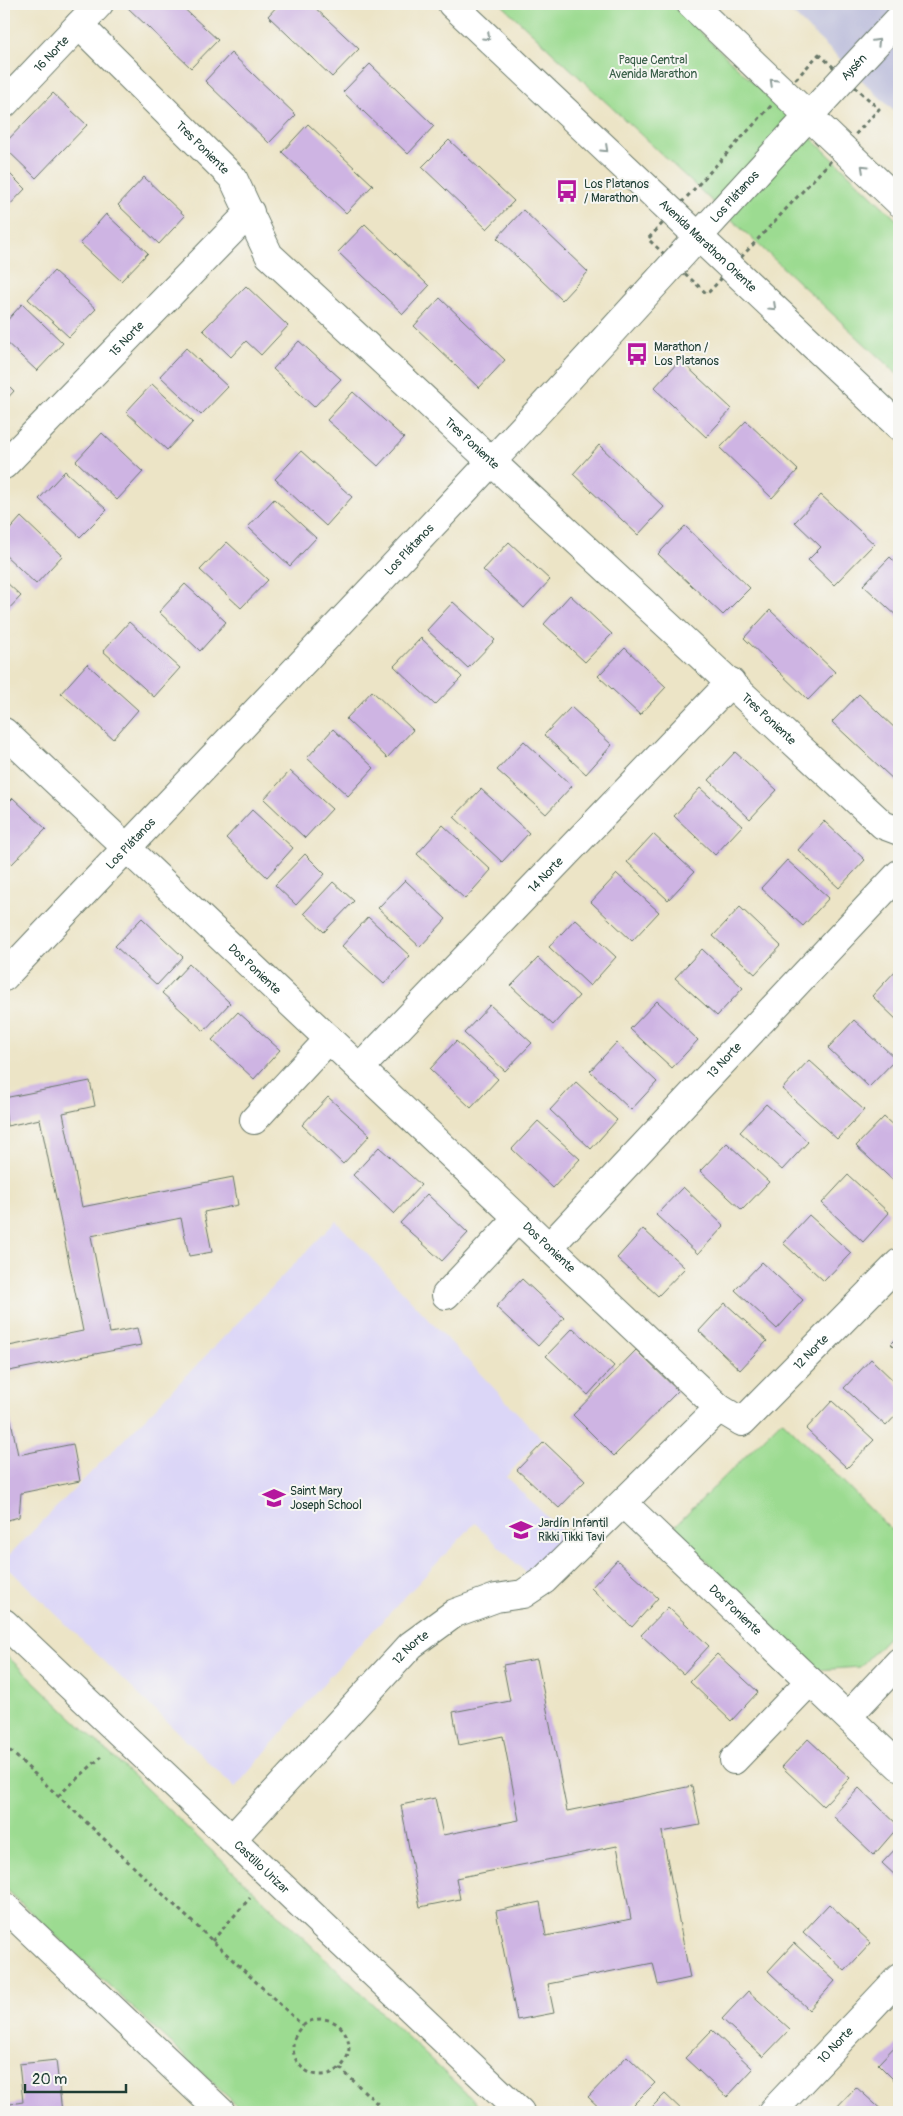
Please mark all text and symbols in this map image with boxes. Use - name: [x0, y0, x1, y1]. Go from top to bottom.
- one-way arrow: [481, 31, 490, 40]
- street label: 16 Norte: [31, 33, 72, 75]
- one-way arrow: [871, 38, 880, 47]
- street label: Aysén: [838, 51, 870, 84]
- park label: Paque Central Avenida Marathon: [609, 53, 697, 82]
- one-way arrow: [769, 79, 778, 88]
- street label: Tres Poniente: [173, 118, 232, 177]
- one-way arrow: [599, 143, 608, 152]
- one-way arrow: [860, 165, 869, 174]
- street label: Los Plátanos: [707, 167, 763, 226]
- place label: Los Platanos / Marathon: [584, 177, 649, 206]
- bus stop icon: Los Platanos / Marathon: [554, 178, 580, 204]
- street label: Avenida Marathon Oriente: [656, 196, 760, 295]
- one-way arrow: [767, 301, 776, 310]
- street label: 15 Norte: [106, 318, 147, 360]
- place label: Marathon / Los Platanos: [654, 340, 719, 369]
- bus stop icon: Marathon / Los Platanos: [624, 341, 650, 367]
- street label: Tres Poniente: [441, 414, 502, 473]
- street label: Los Plátanos: [381, 520, 437, 578]
- street label: Tres Poniente: [738, 690, 799, 748]
- street label: Los Plátanos: [103, 814, 159, 872]
- street label: 14 Norte: [525, 854, 566, 896]
- street label: Dos Poniente: [225, 941, 284, 998]
- street label: 13 Norte: [704, 1039, 745, 1081]
- street label: Dos Poniente: [519, 1219, 579, 1276]
- street label: 12 Norte: [790, 1331, 832, 1373]
- place label: Saint Mary Joseph School: [290, 1484, 362, 1513]
- school or university icon: Saint Mary Joseph School: [261, 1485, 287, 1511]
- place label: Jardín Infantil Rikki Tikki Tavi: [538, 1516, 608, 1545]
- school or university icon: Jardín Infantil Rikki Tikki Tavi: [508, 1517, 534, 1543]
- street label: Dos Poniente: [706, 1581, 765, 1639]
- street label: 12 Norte: [389, 1627, 432, 1668]
- street label: Castillo Urizar: [231, 1837, 293, 1897]
- street label: 10 Norte: [814, 2024, 856, 2067]
- scale bar: [25, 2061, 126, 2093]
- text: 20 m: [32, 2070, 67, 2089]

